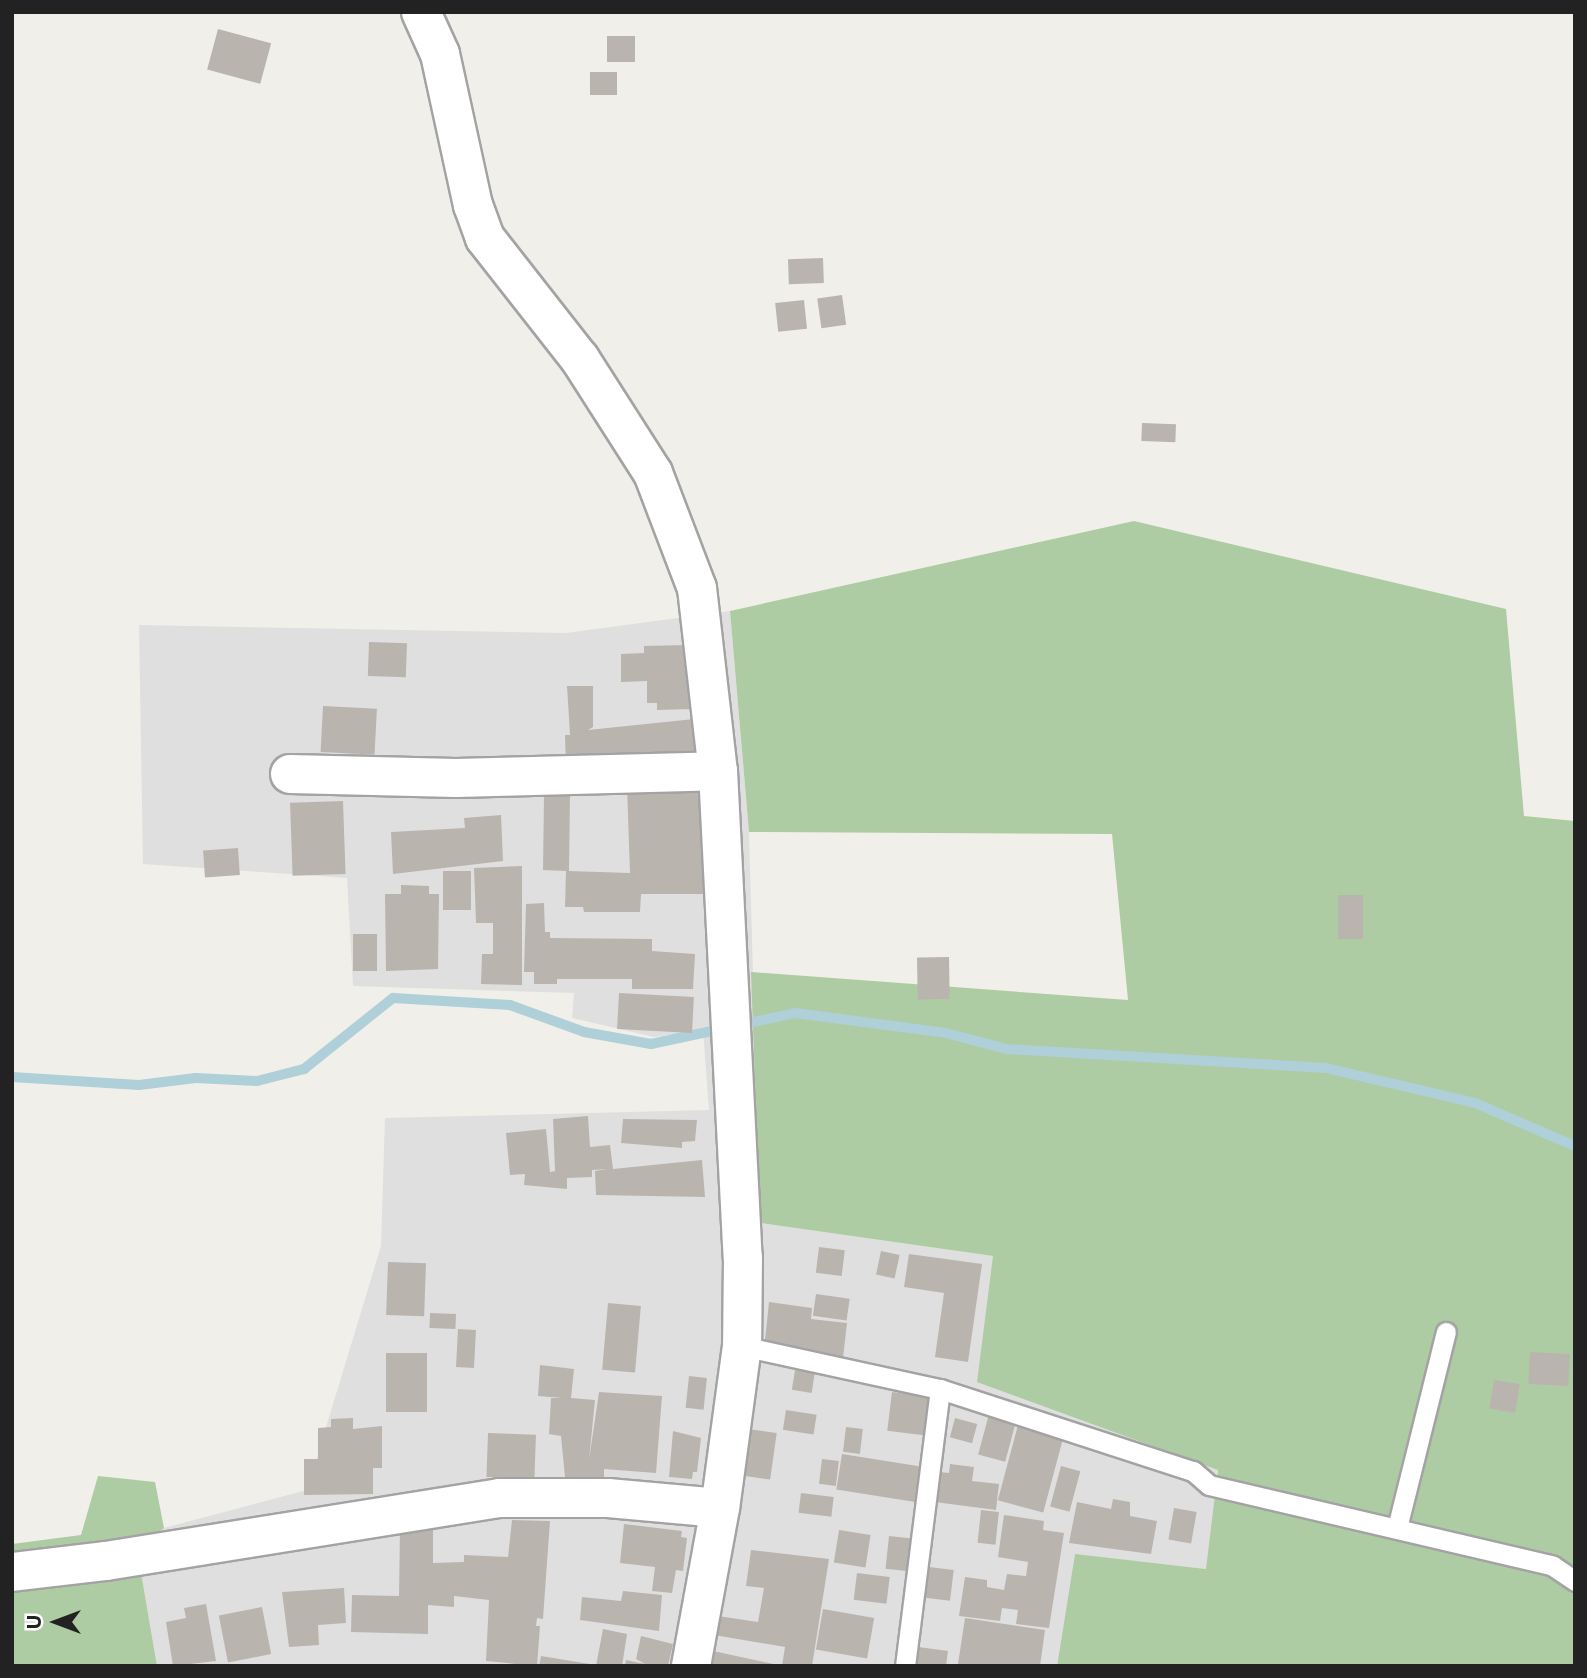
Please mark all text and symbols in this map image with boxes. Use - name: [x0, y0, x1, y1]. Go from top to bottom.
- north arrow: [21, 1587, 91, 1657]
- text: U: [23, 1615, 46, 1630]

